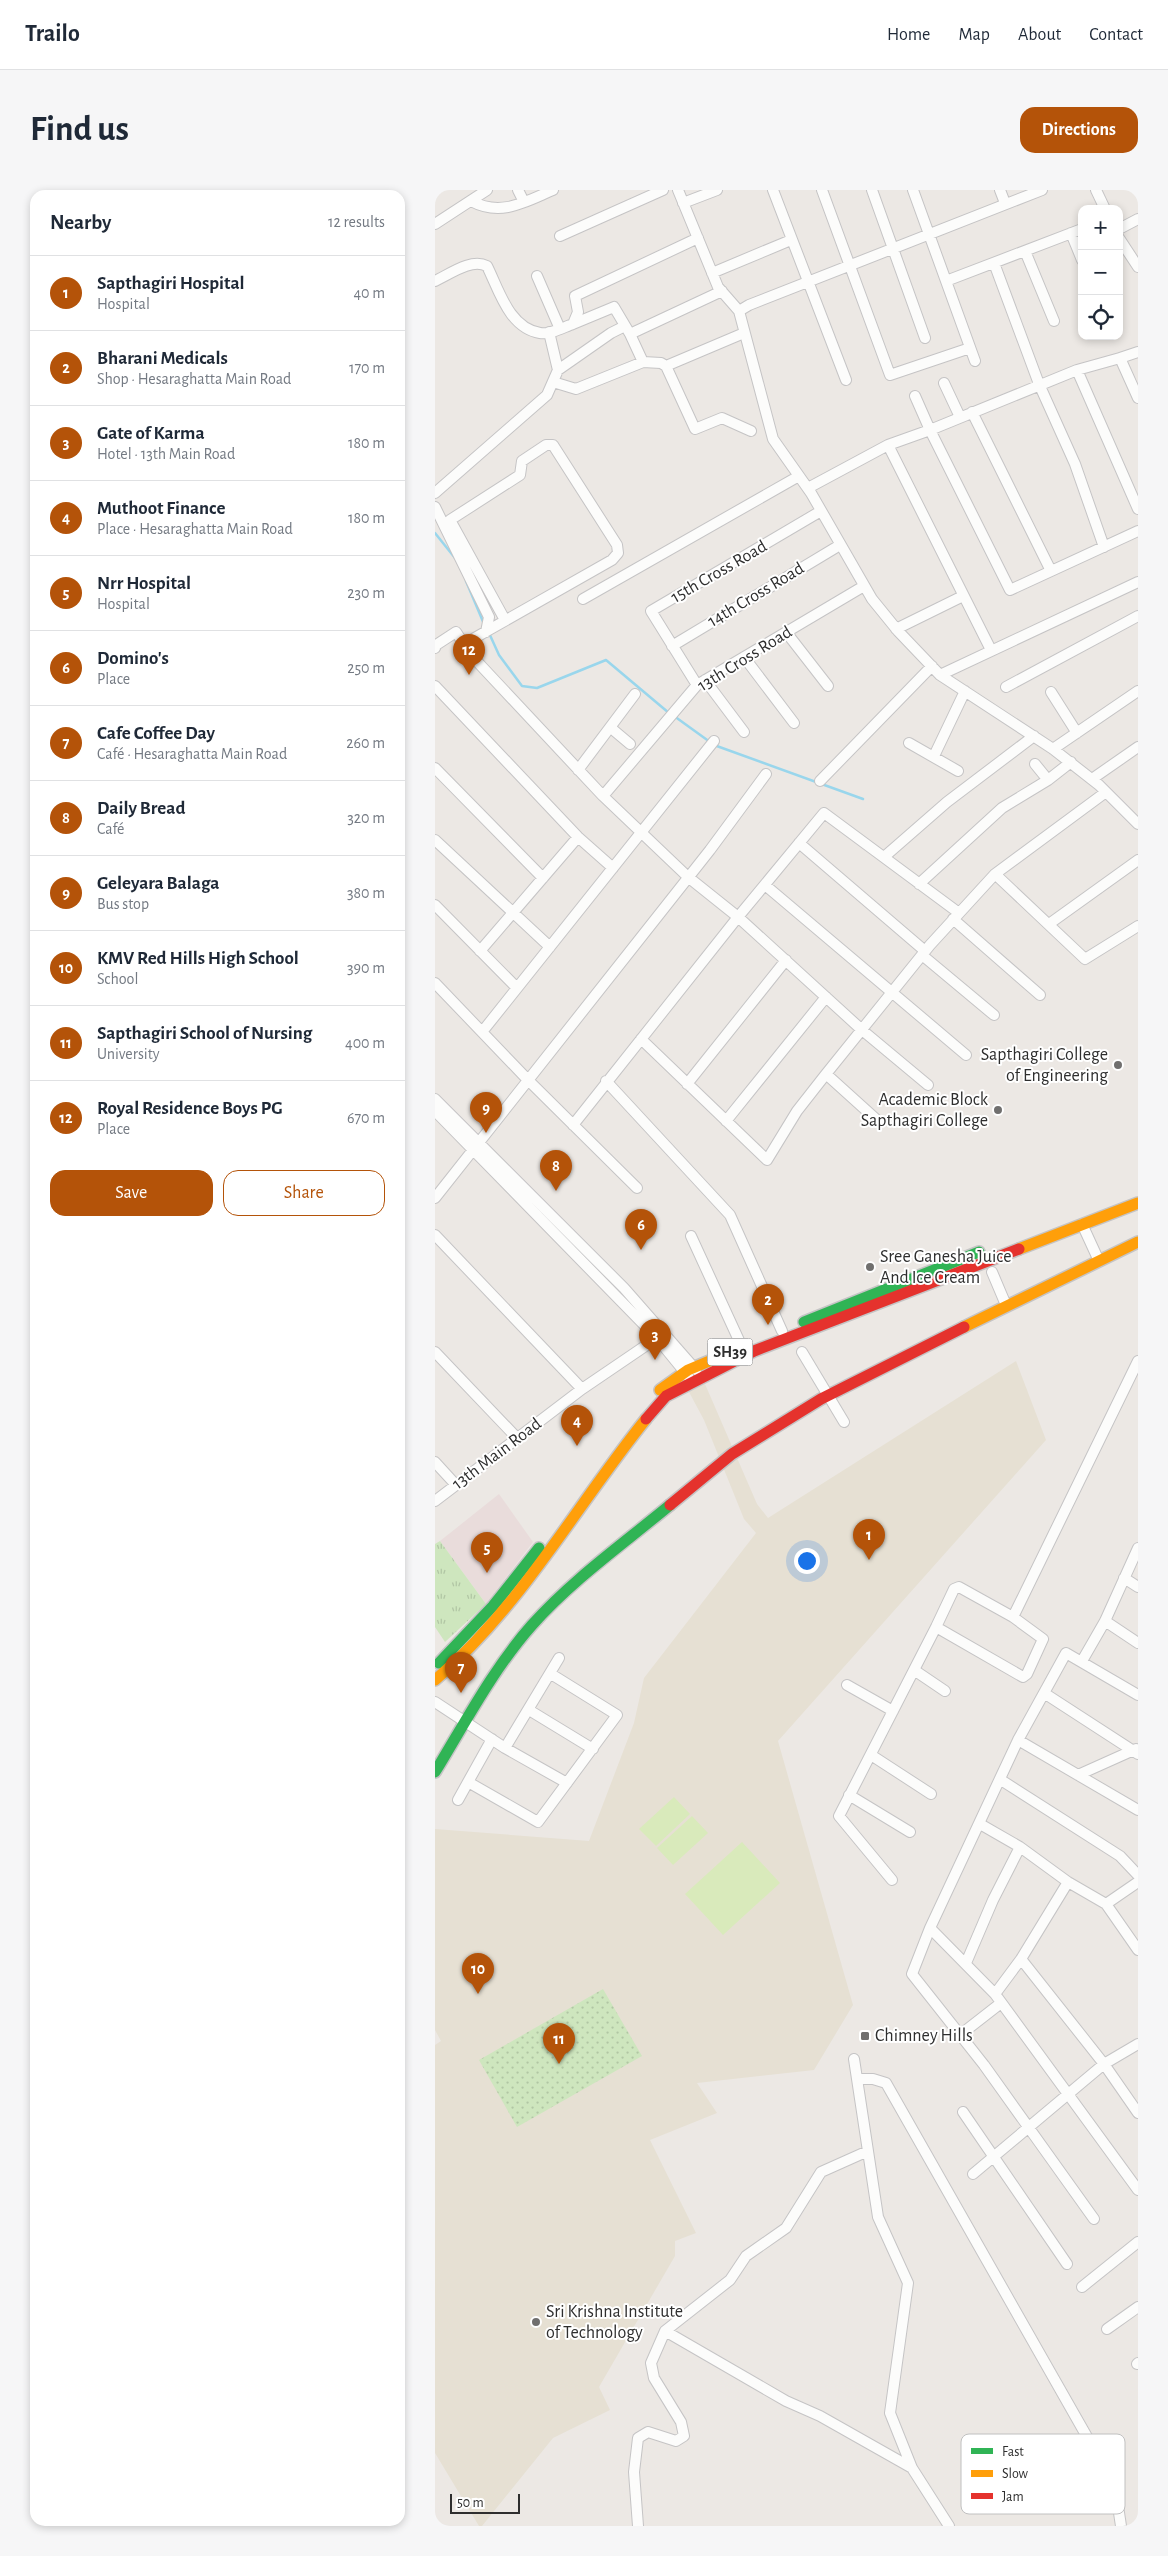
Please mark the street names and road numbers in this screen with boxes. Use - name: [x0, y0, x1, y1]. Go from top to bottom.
- street label: 15th Cross Road: [668, 537, 770, 607]
- street label: 14th Cross Road: [705, 559, 807, 631]
- street label: 13th Cross Road: [695, 623, 795, 695]
- road number: SH39: [707, 1338, 753, 1366]
- street label: 13th Main Road: [449, 1415, 545, 1493]

